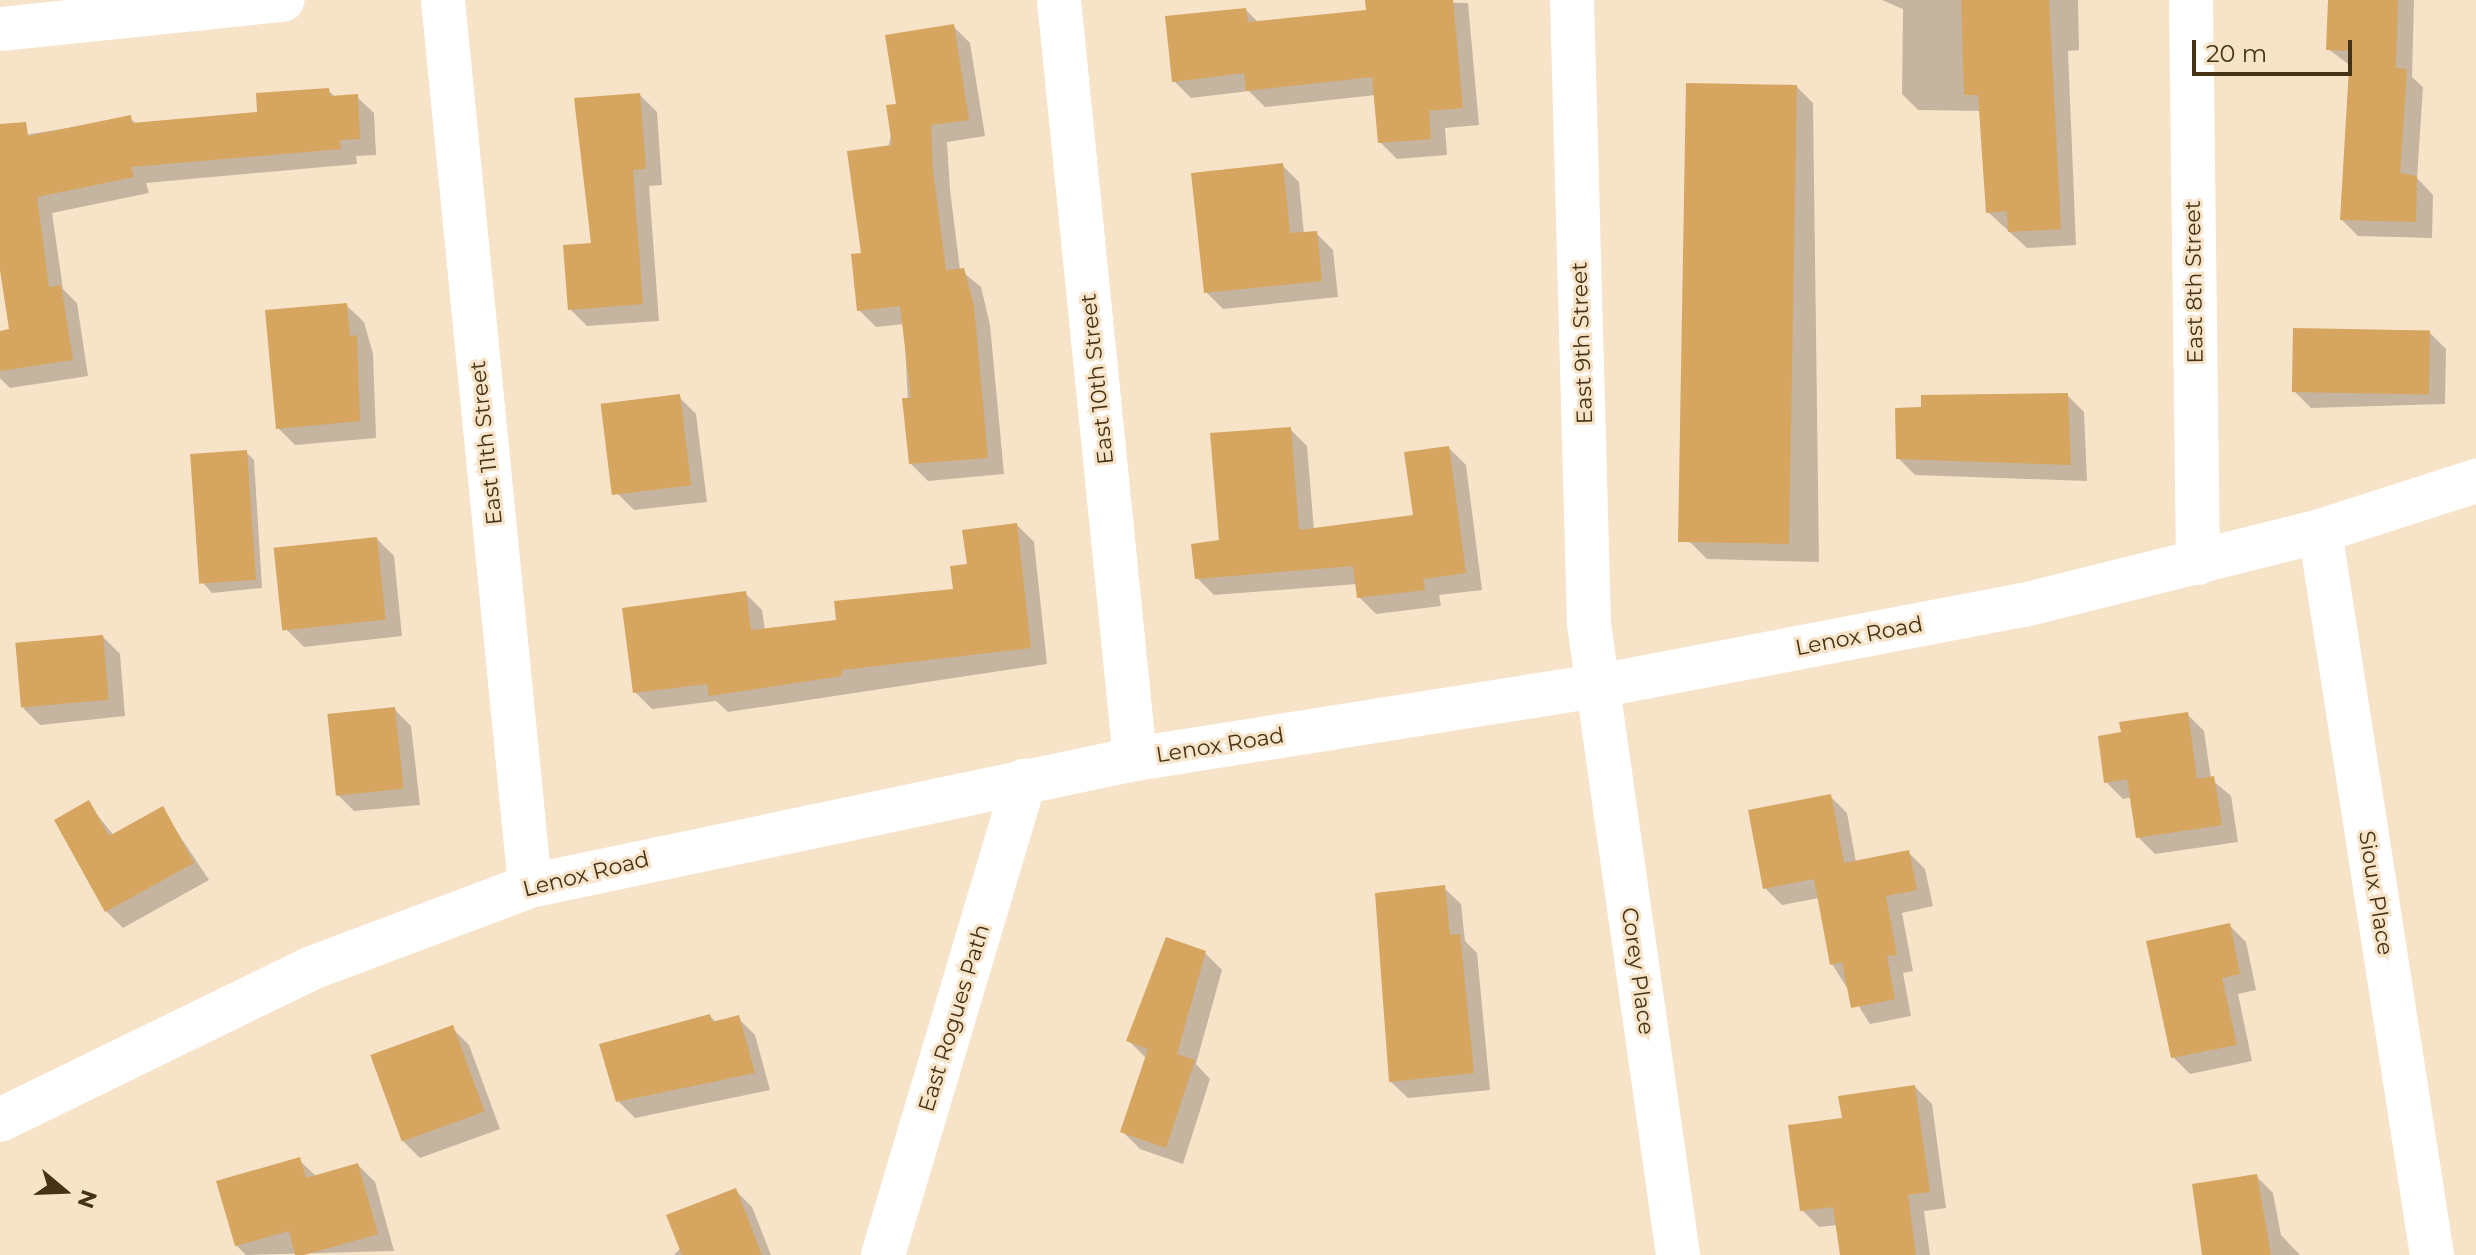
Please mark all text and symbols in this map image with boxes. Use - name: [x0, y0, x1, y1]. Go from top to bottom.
- scale bar: [2196, 24, 2356, 74]
- text: 20 m: [2206, 39, 2267, 68]
- street label: East 8th Street: [2179, 200, 2209, 364]
- street label: East 9th Street: [1566, 261, 1598, 425]
- street label: East 10th Street: [1075, 292, 1119, 466]
- street label: East 11th Street: [464, 360, 508, 526]
- street label: Lenox Road: [1793, 611, 1925, 661]
- street label: Lenox Road: [1154, 722, 1286, 768]
- street label: Sioux Place: [2353, 829, 2399, 957]
- street label: Lenox Road: [520, 846, 652, 902]
- street label: Corey Place: [1616, 906, 1660, 1036]
- street label: East Rogues Path: [913, 921, 995, 1115]
- north arrow: [24, 1151, 104, 1231]
- text: N: [72, 1186, 103, 1212]

